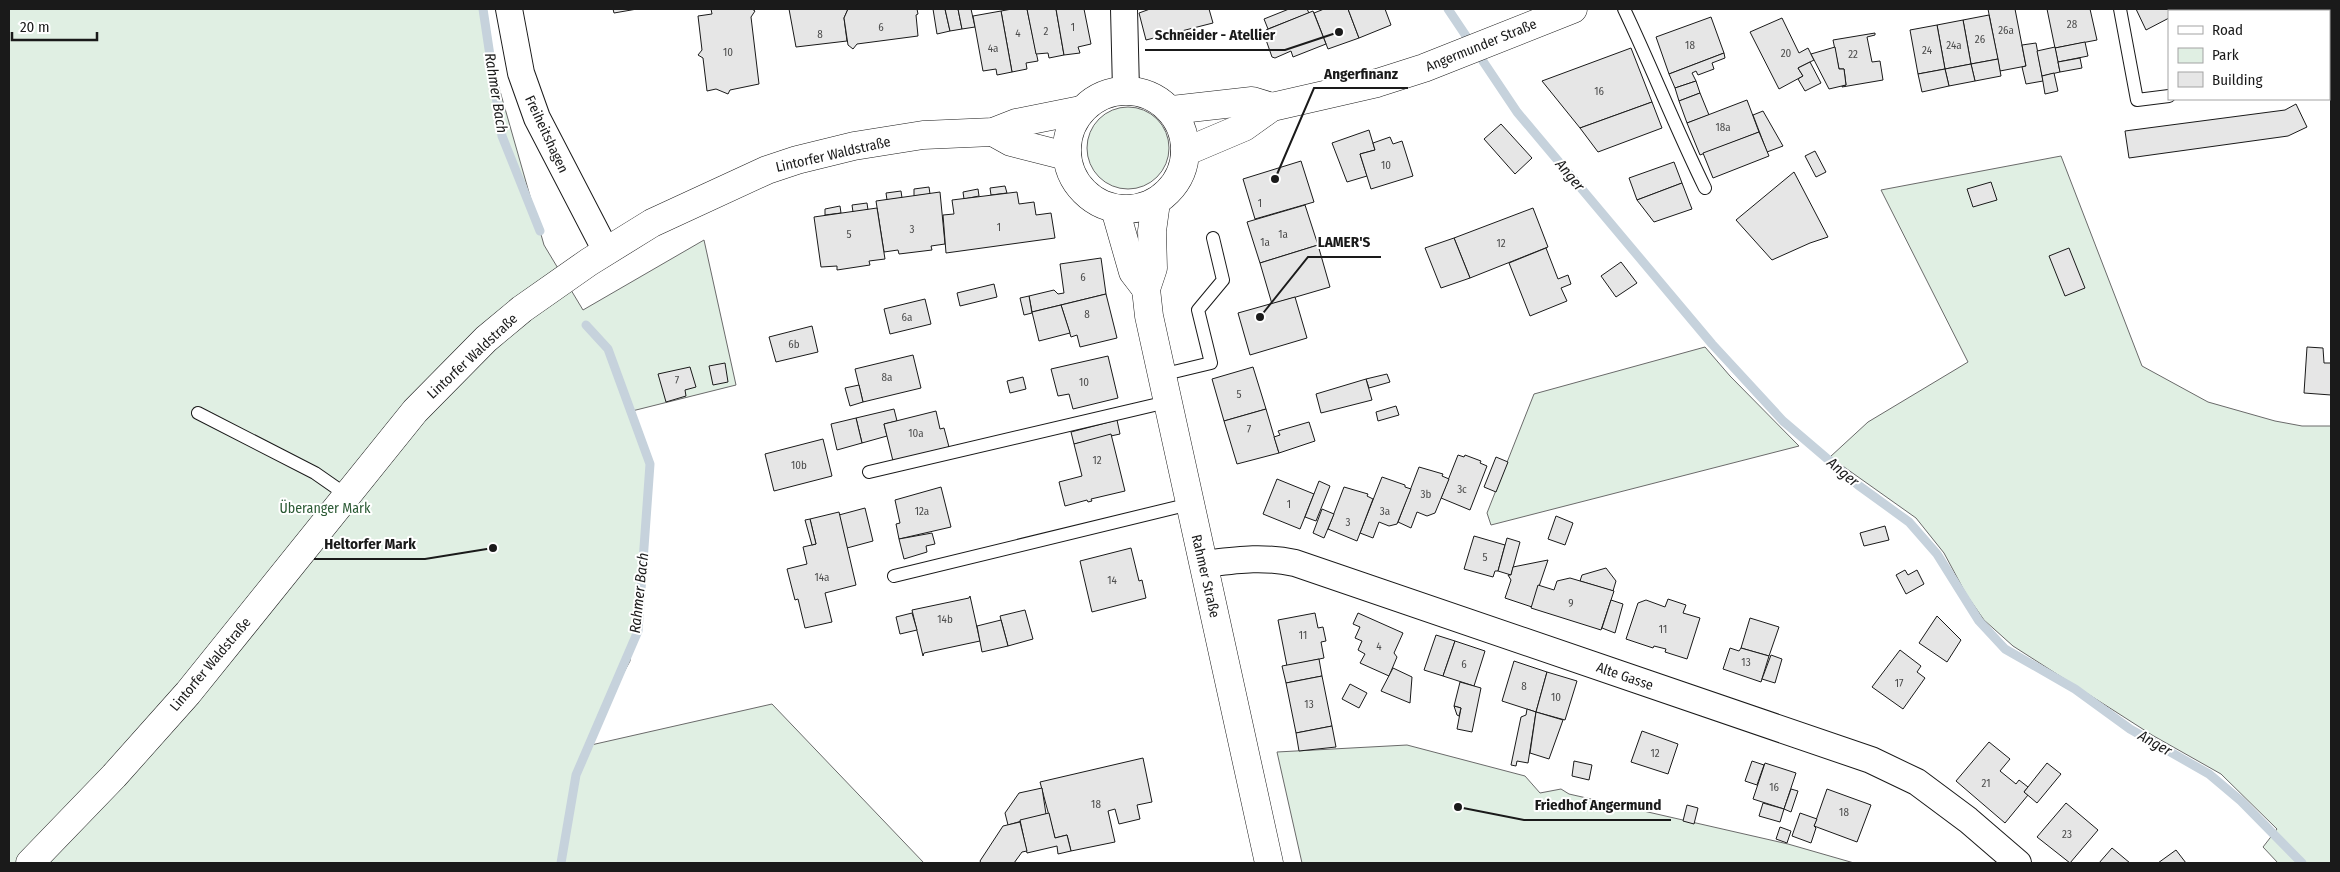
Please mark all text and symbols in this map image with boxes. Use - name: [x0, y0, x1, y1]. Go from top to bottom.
- scale bar: [12, 10, 98, 42]
- legend: [2168, 10, 2330, 100]
- street label: Angermunder Straße: [1423, 15, 1539, 75]
- text: 20 m: [20, 18, 50, 36]
- house number: 28: [2067, 18, 2078, 31]
- callout: Schneider - Atellier: [1145, 20, 1285, 50]
- house number: 6: [878, 21, 884, 34]
- house number: 1: [1071, 21, 1075, 34]
- text: Road: [2212, 21, 2243, 39]
- house number: 26a: [1998, 24, 2014, 37]
- house number: 2: [1044, 25, 1049, 38]
- text: Schneider - Atellier: [1155, 26, 1276, 44]
- house number: 4: [1015, 27, 1021, 40]
- house number: 8: [817, 28, 823, 41]
- house number: 26: [1975, 33, 1986, 46]
- house number: 18: [1685, 39, 1695, 52]
- house number: 24a: [1946, 39, 1962, 52]
- house number: 4a: [988, 42, 998, 55]
- house number: 24: [1922, 44, 1933, 57]
- house number: 10: [723, 46, 733, 59]
- text: Park: [2212, 46, 2239, 64]
- house number: 20: [1781, 47, 1792, 60]
- house number: 22: [1848, 48, 1858, 61]
- water label: Rahmer Bach: [481, 52, 511, 134]
- callout: Angerfinanz: [1314, 58, 1408, 88]
- text: Angerfinanz: [1323, 65, 1399, 83]
- text: Building: [2212, 71, 2263, 89]
- house number: 16: [1594, 85, 1604, 98]
- street label: Freiheitshagen: [521, 93, 572, 176]
- house number: 18a: [1715, 121, 1731, 134]
- street label: Lintorfer Waldstraße: [774, 133, 892, 176]
- water label: Anger: [1551, 155, 1589, 195]
- house number: 10: [1381, 159, 1391, 172]
- house number: 1: [1258, 197, 1262, 210]
- house number: 1: [997, 221, 1001, 234]
- house number: 3: [910, 223, 915, 236]
- callout: LAMER'S: [1308, 227, 1381, 257]
- house number: 5: [846, 228, 852, 241]
- house number: 1a: [1278, 228, 1288, 241]
- text: LAMER'S: [1318, 233, 1371, 251]
- house number: 1a: [1260, 236, 1270, 249]
- house number: 12: [1496, 237, 1506, 250]
- house number: 6: [1080, 271, 1086, 284]
- house number: 8: [1084, 308, 1090, 321]
- street label: Lintorfer Waldstraße: [424, 310, 521, 403]
- house number: 6a: [902, 311, 912, 324]
- house number: 6b: [788, 338, 800, 351]
- house number: 8a: [882, 371, 892, 384]
- house number: 7: [675, 374, 680, 387]
- house number: 10: [1079, 376, 1089, 389]
- house number: 5: [1236, 388, 1242, 401]
- house number: 7: [1247, 423, 1252, 436]
- house number: 10a: [908, 427, 924, 440]
- water label: Anger: [1823, 453, 1863, 491]
- house number: 12: [1092, 454, 1102, 467]
- house number: 10b: [791, 459, 807, 472]
- house number: 3c: [1457, 483, 1467, 496]
- house number: 3b: [1421, 488, 1432, 501]
- house number: 1: [1287, 498, 1291, 511]
- park label: Überanger Mark: [280, 499, 371, 517]
- house number: 12a: [915, 505, 929, 518]
- house number: 3a: [1380, 505, 1390, 518]
- house number: 3: [1346, 516, 1351, 529]
- callout: Heltorfer Mark: [314, 529, 425, 559]
- street label: Rahmer Straße: [1188, 533, 1223, 619]
- text: Heltorfer Mark: [324, 535, 416, 553]
- house number: 5: [1482, 551, 1488, 564]
- water label: Rahmer Bach: [626, 552, 652, 634]
- house number: 14a: [814, 571, 830, 584]
- house number: 14: [1107, 574, 1117, 587]
- house number: 9: [1568, 597, 1574, 610]
- house number: 14b: [937, 613, 953, 626]
- street label: Lintorfer Waldstraße: [166, 614, 255, 715]
- house number: 11: [1659, 623, 1667, 636]
- house number: 11: [1299, 629, 1307, 642]
- house number: 4: [1376, 640, 1382, 653]
- house number: 13: [1741, 656, 1751, 669]
- house number: 6: [1461, 658, 1467, 671]
- street label: Alte Gasse: [1594, 659, 1656, 694]
- house number: 17: [1895, 677, 1904, 690]
- house number: 8: [1521, 680, 1527, 693]
- house number: 10: [1551, 691, 1561, 704]
- house number: 13: [1304, 698, 1314, 711]
- water label: Anger: [2134, 726, 2176, 760]
- house number: 12: [1650, 747, 1660, 760]
- house number: 21: [1982, 777, 1990, 790]
- house number: 16: [1769, 781, 1779, 794]
- callout: Friedhof Angermund: [1524, 790, 1671, 820]
- text: Friedhof Angermund: [1535, 796, 1661, 814]
- house number: 18: [1091, 798, 1101, 811]
- house number: 18: [1839, 806, 1849, 819]
- house number: 23: [2062, 828, 2072, 841]

